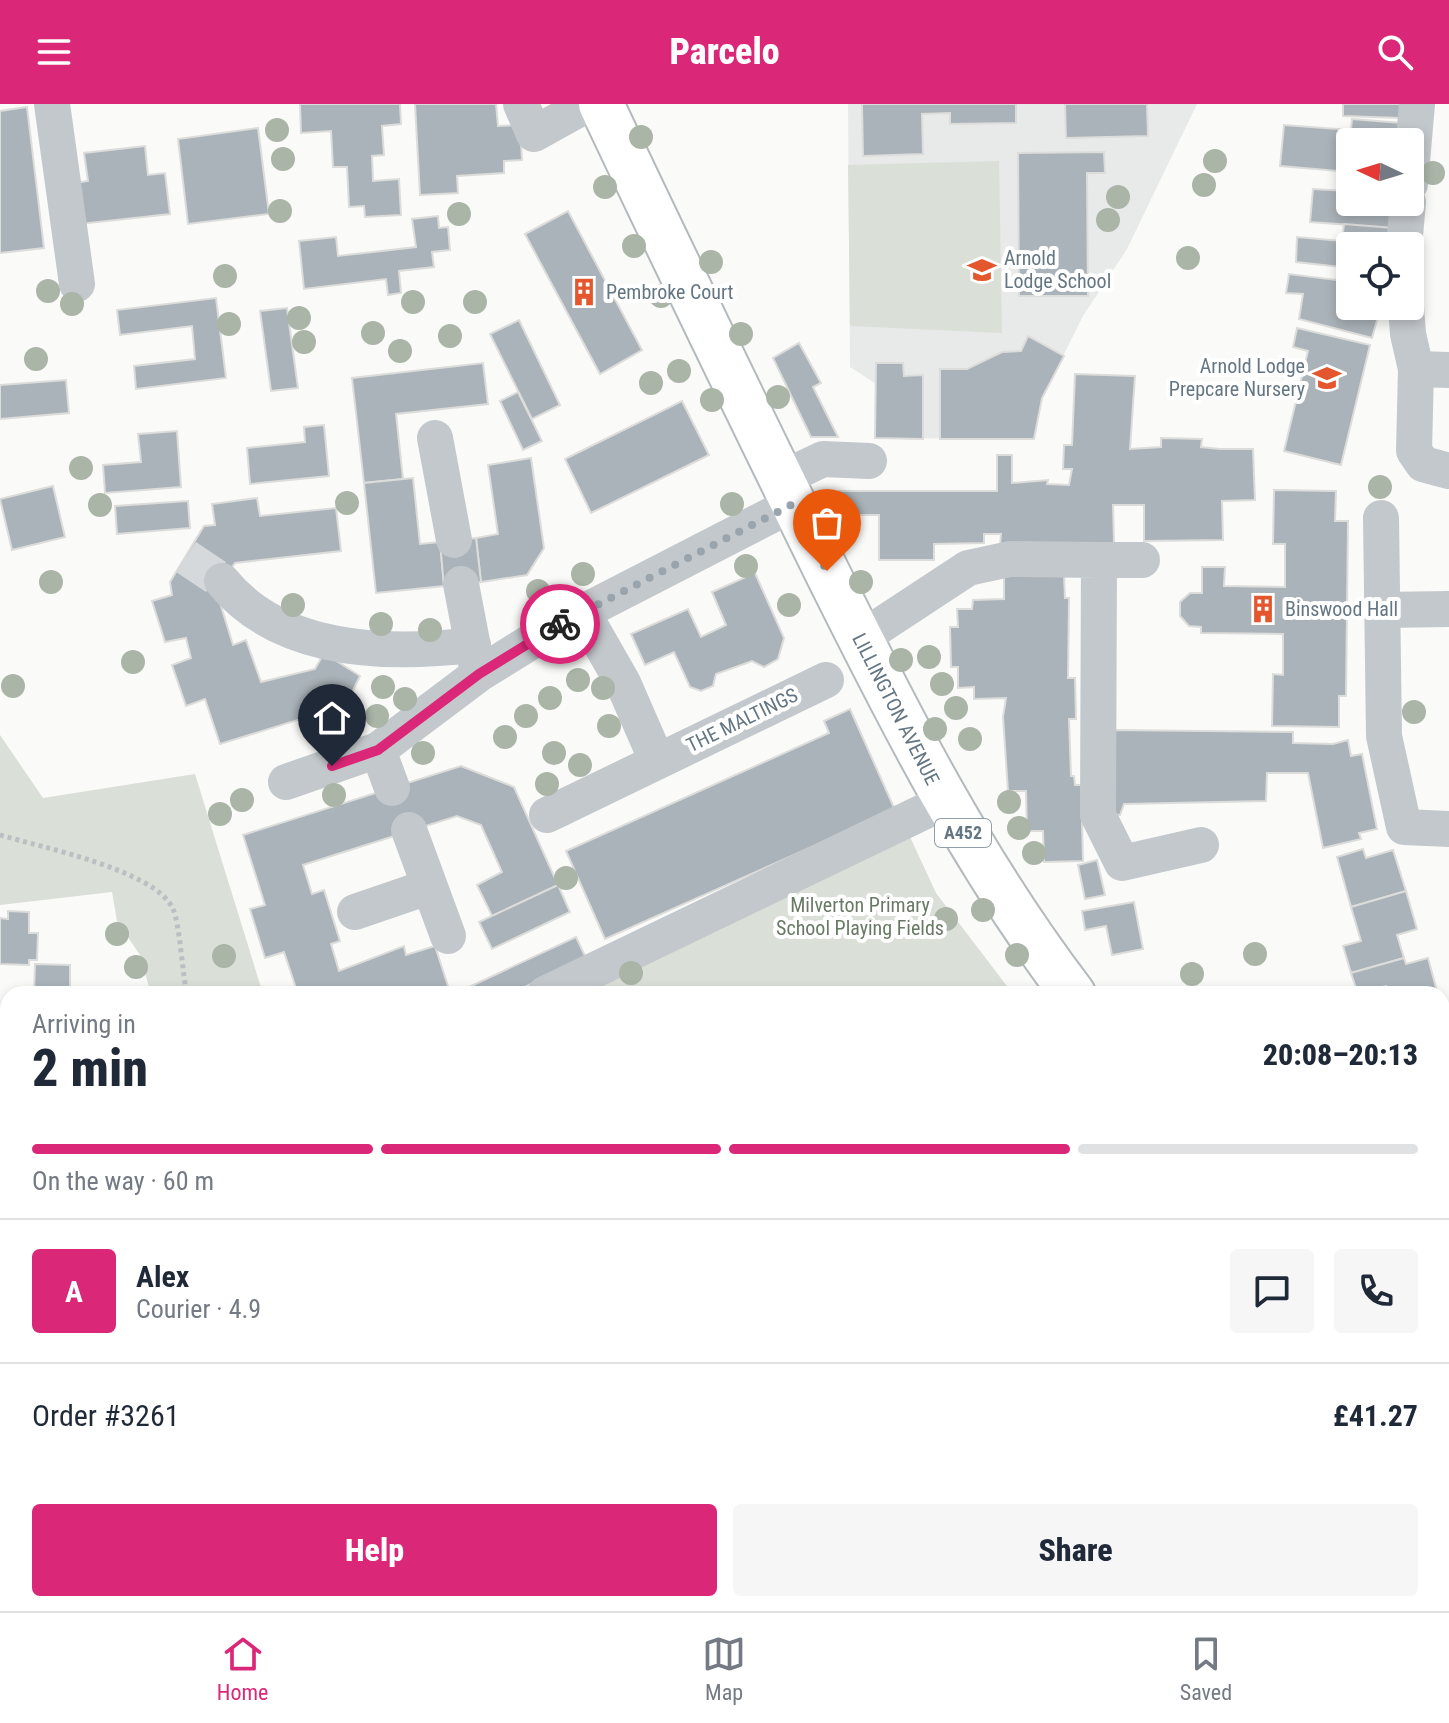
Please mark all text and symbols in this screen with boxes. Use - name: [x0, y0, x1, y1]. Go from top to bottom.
- icon: menu: [32, 30, 76, 74]
- icon: search: [1373, 30, 1417, 74]
- text: Parcelo: [669, 31, 780, 73]
- north arrow: [1336, 128, 1424, 216]
- map controls: [1336, 128, 1424, 320]
- button: locate: [1336, 232, 1424, 320]
- place label: Arnold Lodge School: [1004, 246, 1111, 293]
- school or university icon: Arnold Lodge School: [967, 255, 997, 285]
- building icon: Pembroke Court: [569, 277, 599, 307]
- place label: Pembroke Court: [606, 280, 734, 304]
- place label: Arnold Lodge Prepcare Nursery: [1169, 354, 1305, 401]
- school or university icon: Arnold Lodge Prepcare Nursery: [1312, 363, 1342, 393]
- pin: [793, 489, 861, 571]
- icon: bag: [805, 501, 849, 545]
- courier: [520, 584, 600, 664]
- building icon: Binswood Hall: [1248, 594, 1278, 624]
- place label: Binswood Hall: [1285, 597, 1398, 621]
- icon: bike: [538, 602, 582, 646]
- street label: LILLINGTON AVENUE: [847, 629, 945, 789]
- street label: THE MALTINGS: [682, 683, 802, 757]
- pin: [298, 684, 366, 766]
- icon: home: [310, 696, 354, 740]
- road number: A452: [935, 819, 991, 847]
- park label: Milverton Primary School Playing Fields: [776, 893, 944, 940]
- text: Arriving in: [32, 1009, 136, 1039]
- text: 20:08–20:13: [1263, 1037, 1418, 1072]
- text: 2 min: [32, 1038, 148, 1099]
- text: On the way · 60 m: [32, 1166, 214, 1196]
- button: chat: [1230, 1249, 1314, 1333]
- button: phone: [1334, 1249, 1418, 1333]
- text: Alex: [136, 1259, 189, 1294]
- text: A: [65, 1274, 83, 1309]
- text: Courier · 4.9: [136, 1294, 261, 1324]
- text: Order #3261: [32, 1398, 180, 1433]
- text: £41.27: [1333, 1398, 1418, 1433]
- button: Help: [32, 1504, 717, 1596]
- button: Share: [733, 1504, 1418, 1596]
- tab: Home: [217, 1632, 268, 1705]
- tab: Map: [702, 1632, 746, 1705]
- tab: Saved: [1180, 1632, 1232, 1705]

